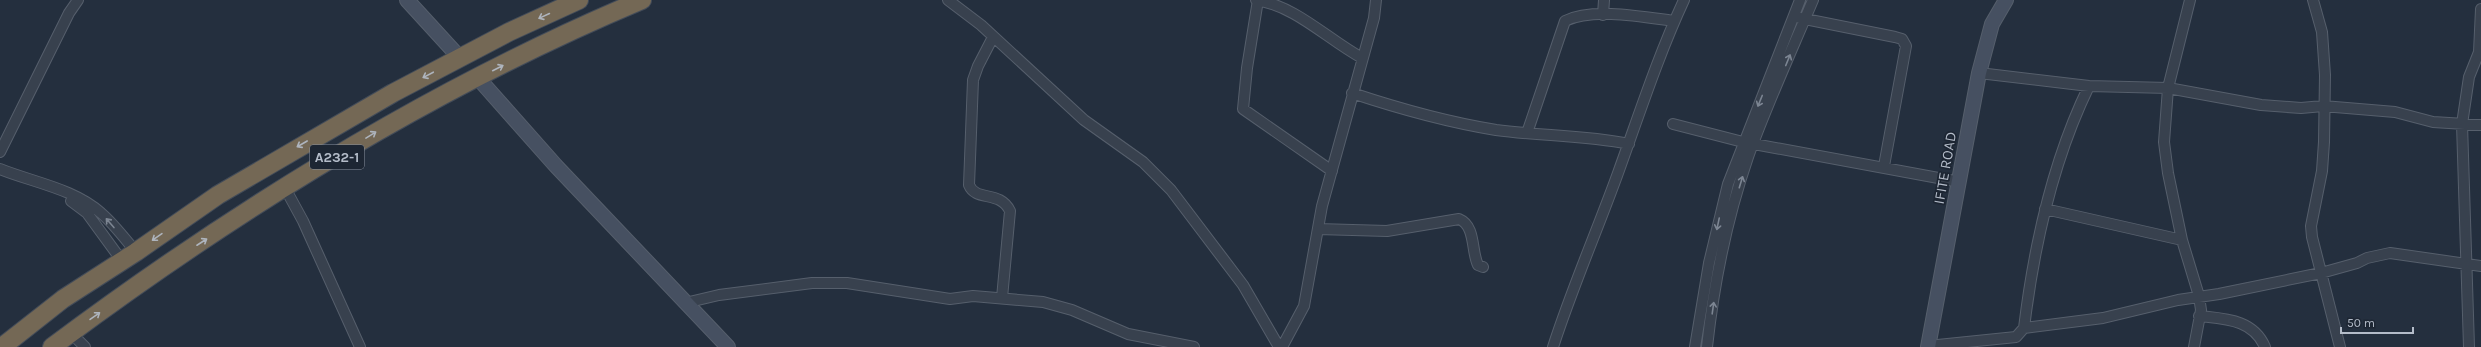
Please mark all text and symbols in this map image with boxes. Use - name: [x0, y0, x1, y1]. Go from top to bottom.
- one-way arrow: [538, 13, 550, 20]
- one-way arrow: [1785, 55, 1792, 67]
- one-way arrow: [492, 64, 504, 71]
- one-way arrow: [422, 72, 434, 79]
- one-way arrow: [1755, 95, 1763, 107]
- street label: IFITE ROAD: [1930, 130, 1960, 206]
- one-way arrow: [365, 131, 377, 139]
- one-way arrow: [296, 141, 308, 149]
- road number: A232-1: [310, 145, 364, 169]
- one-way arrow: [1738, 175, 1745, 188]
- one-way arrow: [1713, 217, 1721, 230]
- one-way arrow: [106, 218, 115, 228]
- one-way arrow: [152, 233, 163, 241]
- one-way arrow: [196, 238, 207, 246]
- one-way arrow: [1709, 302, 1717, 315]
- scale bar: [2341, 309, 2413, 335]
- one-way arrow: [89, 312, 100, 320]
- text: 50 m: [2347, 316, 2375, 330]

